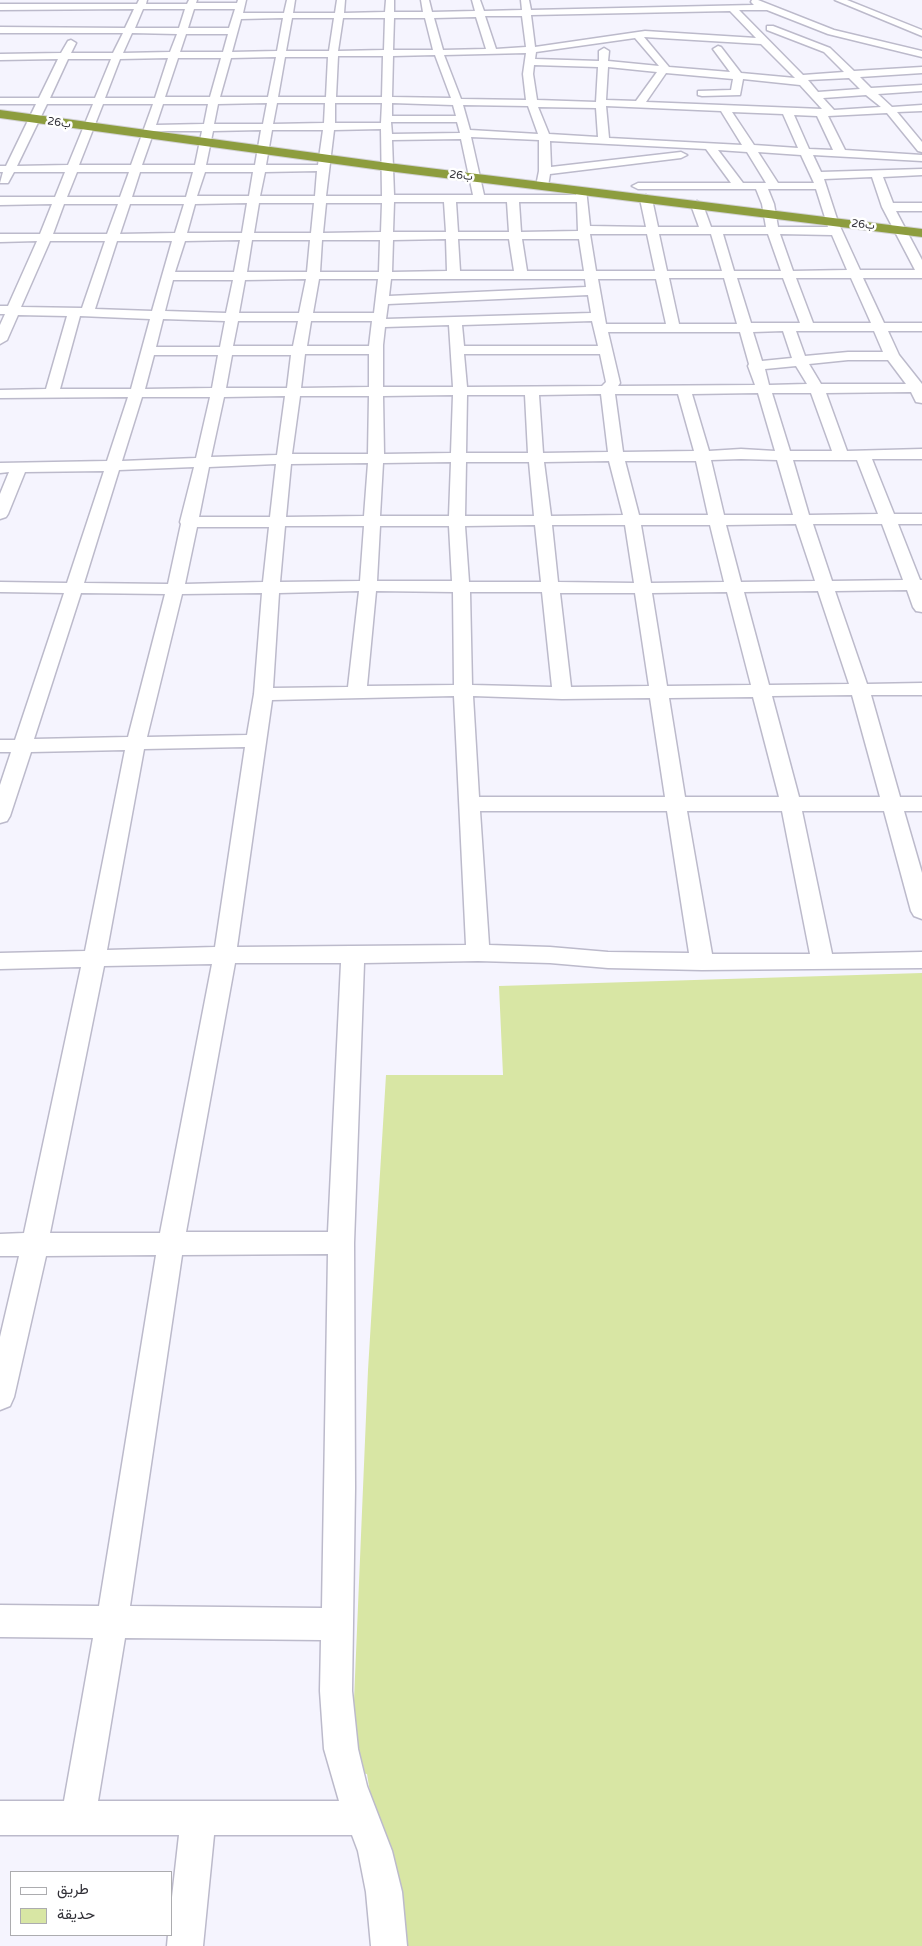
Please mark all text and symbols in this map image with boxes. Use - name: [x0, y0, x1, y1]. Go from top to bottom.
- street label: 26ب: [46, 115, 72, 131]
- street label: 26ب: [449, 168, 473, 184]
- street label: 26ب: [851, 217, 875, 233]
- legend: [10, 1871, 172, 1936]
- text: طريق: [57, 1880, 89, 1898]
- text: حديقة: [57, 1905, 95, 1923]

